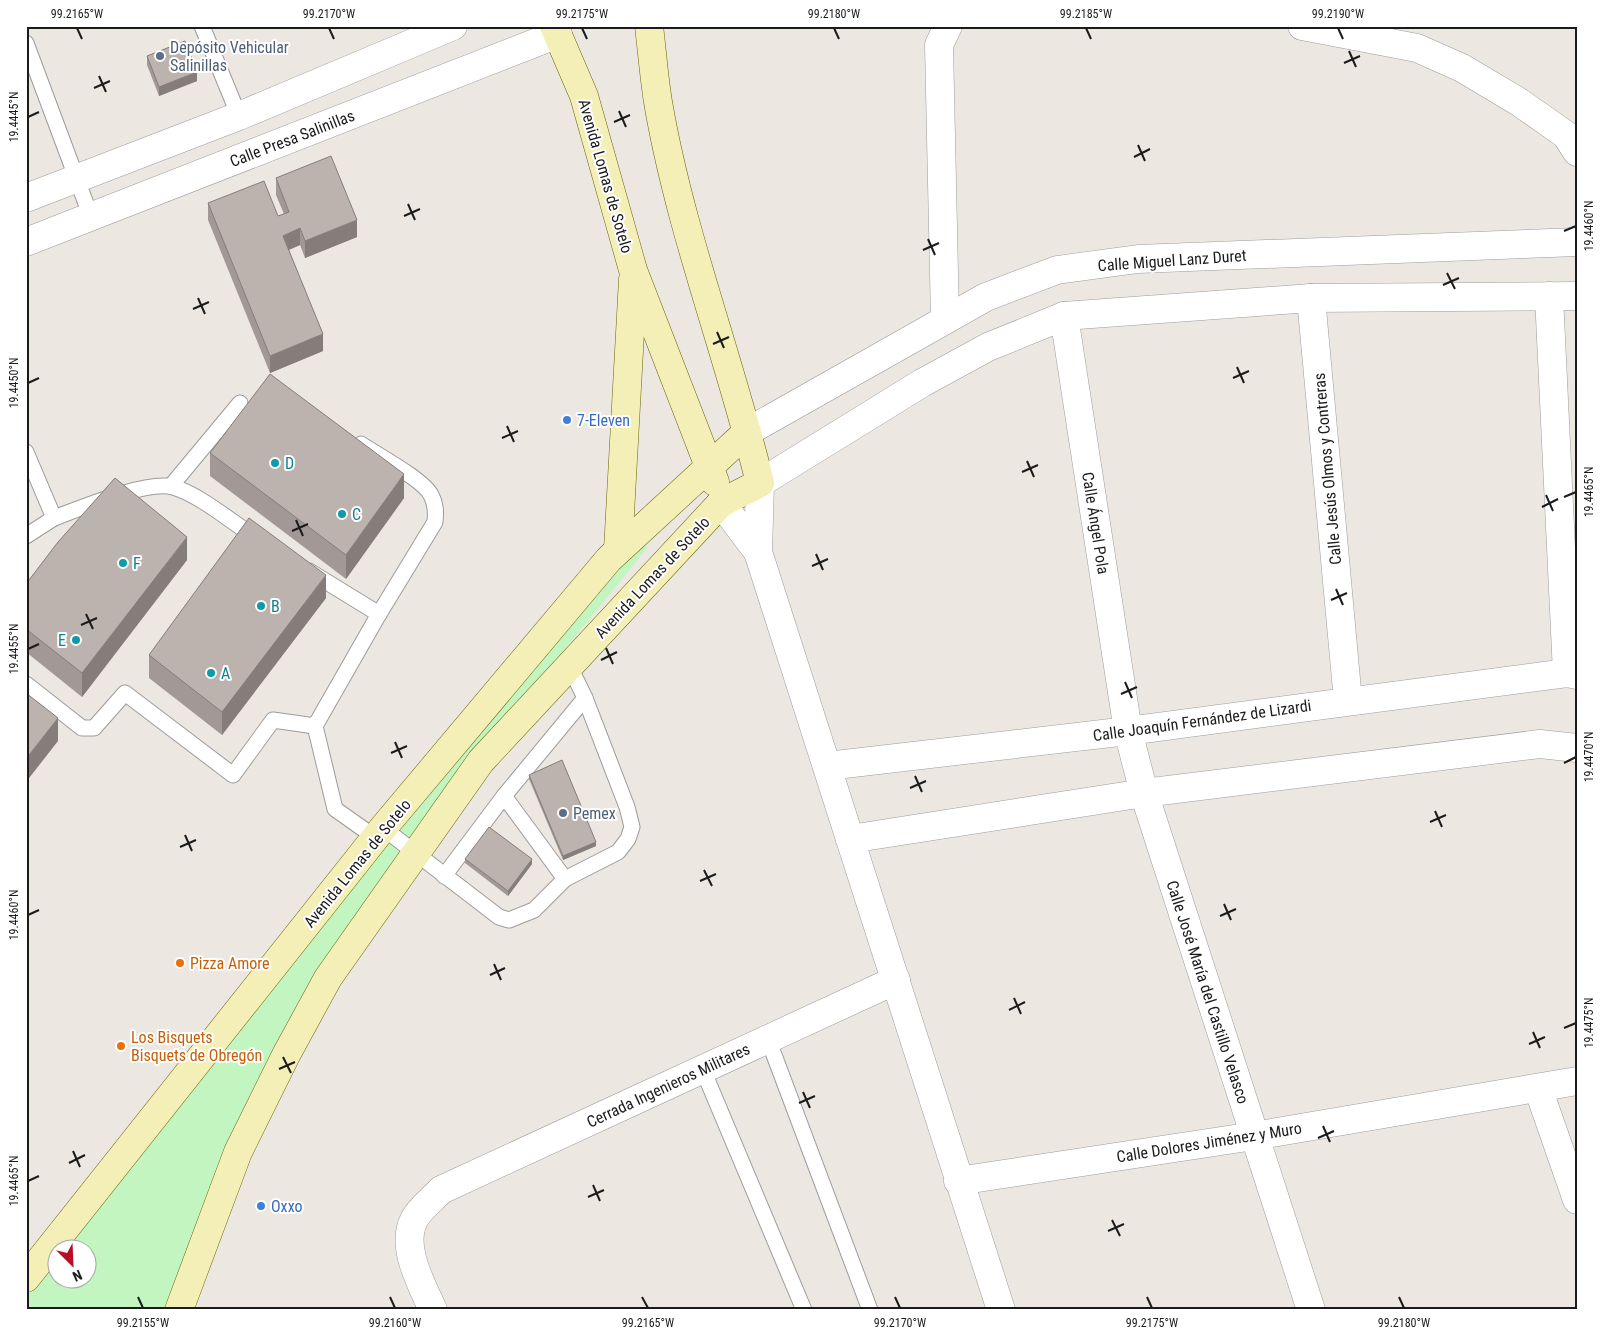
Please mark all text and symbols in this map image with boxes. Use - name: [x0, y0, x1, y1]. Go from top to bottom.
- text: 99.2165°W: [51, 7, 103, 21]
- text: 99.2170°W: [303, 7, 355, 21]
- text: 99.2175°W: [556, 7, 608, 21]
- text: 99.2180°W: [808, 7, 860, 21]
- text: 99.2185°W: [1060, 7, 1112, 21]
- text: 99.2190°W: [1312, 7, 1364, 21]
- place label: Depósito Vehicular Salinillas: [170, 38, 289, 75]
- marker: Depósito Vehicular Salinillas: [154, 50, 166, 62]
- text: 19.4445°N: [7, 92, 21, 142]
- street label: Avenida Lomas de Sotelo: [574, 97, 637, 255]
- street label: Calle Presa Salinillas: [227, 106, 357, 171]
- text: 19.4460°N: [1582, 201, 1596, 251]
- street label: Calle Miguel Lanz Duret: [1097, 246, 1247, 275]
- text: 19.4450°N: [7, 358, 21, 408]
- street label: Calle Jesús Olmos y Contreras: [1310, 372, 1345, 566]
- place label: 7-Eleven: [577, 411, 630, 430]
- marker: 7-Eleven: [561, 414, 573, 426]
- place label: D: [285, 454, 294, 473]
- marker: D: [269, 457, 281, 469]
- text: 19.4465°N: [1582, 467, 1596, 517]
- street label: Calle Ángel Pola: [1078, 471, 1113, 575]
- place label: C: [352, 505, 361, 524]
- marker: C: [336, 508, 348, 520]
- street label: Avenida Lomas de Sotelo: [591, 513, 714, 642]
- place label: F: [133, 554, 141, 573]
- marker: F: [117, 557, 129, 569]
- place label: B: [271, 597, 280, 616]
- marker: B: [255, 600, 267, 612]
- text: 19.4455°N: [7, 624, 21, 674]
- place label: E: [58, 631, 66, 650]
- marker: E: [70, 634, 82, 646]
- place label: A: [221, 664, 230, 683]
- marker: A: [205, 667, 217, 679]
- street label: Calle Joaquín Fernández de Lizardi: [1092, 696, 1312, 745]
- text: 19.4470°N: [1582, 732, 1596, 782]
- street label: Avenida Lomas de Sotelo: [300, 795, 415, 931]
- place label: Pemex: [573, 804, 616, 823]
- marker: Pemex: [557, 807, 569, 819]
- street label: Calle José María del Castillo Velasco: [1162, 878, 1253, 1106]
- text: 19.4460°N: [7, 890, 21, 940]
- place label: Pizza Amore: [190, 954, 269, 973]
- marker: Pizza Amore: [174, 957, 186, 969]
- text: 19.4475°N: [1582, 998, 1596, 1048]
- place label: Los Bisquets Bisquets de Obregón: [131, 1028, 262, 1065]
- street label: Cerrada Ingenieros Militares: [584, 1039, 753, 1132]
- marker: Los Bisquets Bisquets de Obregón: [115, 1040, 127, 1052]
- street label: Calle Dolores Jiménez y Muro: [1115, 1118, 1303, 1167]
- text: 19.4465°N: [7, 1156, 21, 1206]
- place label: Oxxo: [271, 1197, 303, 1216]
- marker: Oxxo: [255, 1200, 267, 1212]
- north arrow: [48, 1238, 98, 1288]
- text: N: [70, 1267, 84, 1285]
- text: 99.2155°W: [117, 1316, 169, 1330]
- text: 99.2160°W: [369, 1316, 421, 1330]
- text: 99.2165°W: [622, 1316, 674, 1330]
- text: 99.2170°W: [874, 1316, 926, 1330]
- text: 99.2175°W: [1126, 1316, 1178, 1330]
- text: 99.2180°W: [1378, 1316, 1430, 1330]

